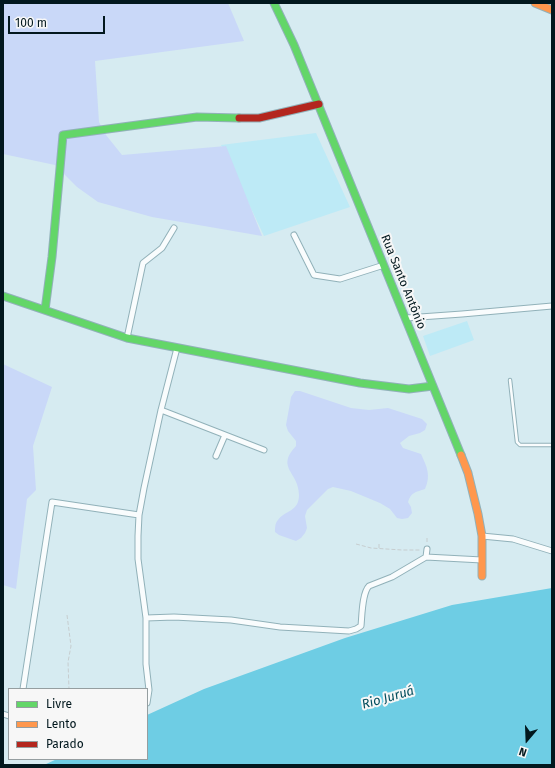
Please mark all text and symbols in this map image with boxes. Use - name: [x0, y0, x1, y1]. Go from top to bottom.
- scale bar: [10, 8, 107, 34]
- text: 100 m: [15, 16, 47, 30]
- street label: Rua Santo Antônio: [377, 233, 429, 331]
- water label: Rio Juruá: [360, 683, 416, 713]
- legend: [8, 688, 148, 760]
- text: Livre: [46, 697, 72, 711]
- text: Lento: [46, 717, 76, 731]
- north arrow: [507, 720, 547, 760]
- text: Parado: [46, 737, 84, 751]
- text: N: [517, 744, 529, 759]

